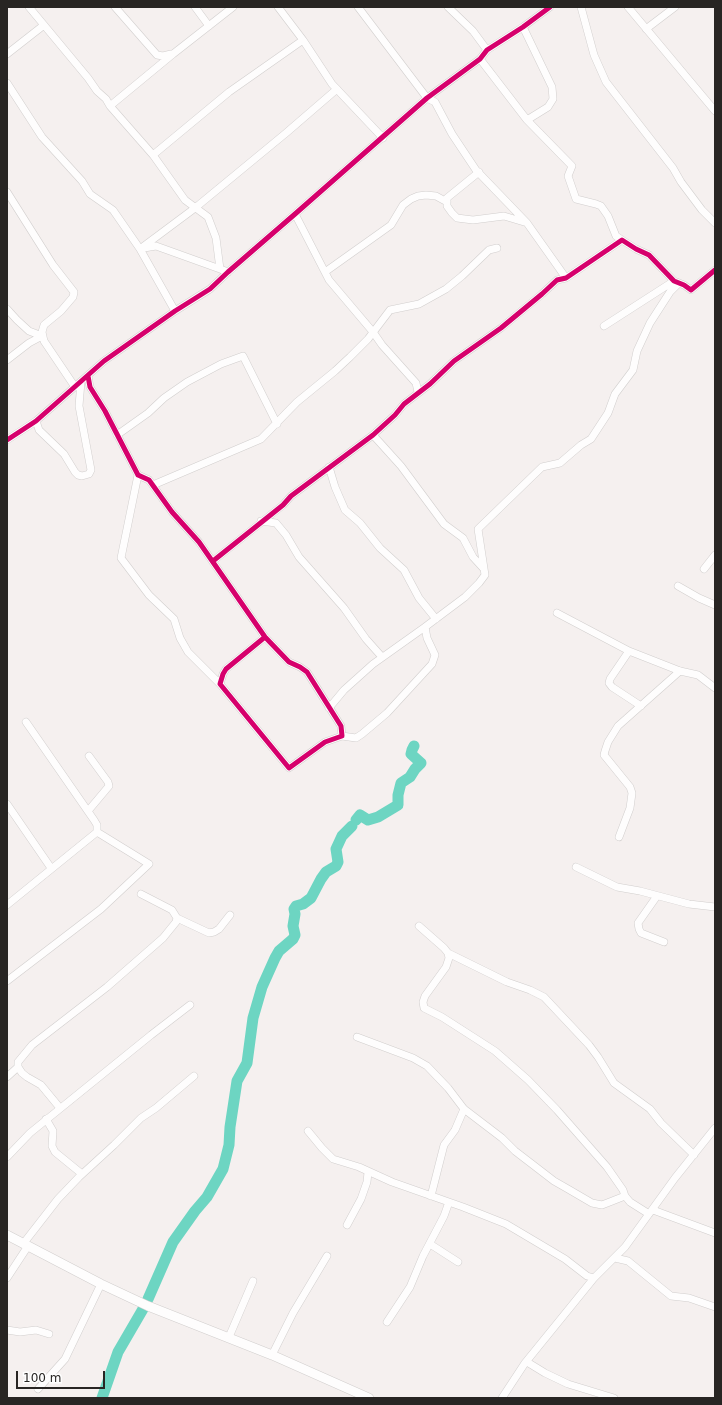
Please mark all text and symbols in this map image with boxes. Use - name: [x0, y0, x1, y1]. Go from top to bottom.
- scale bar: [18, 1363, 107, 1389]
- text: 100 m: [23, 1371, 61, 1385]

